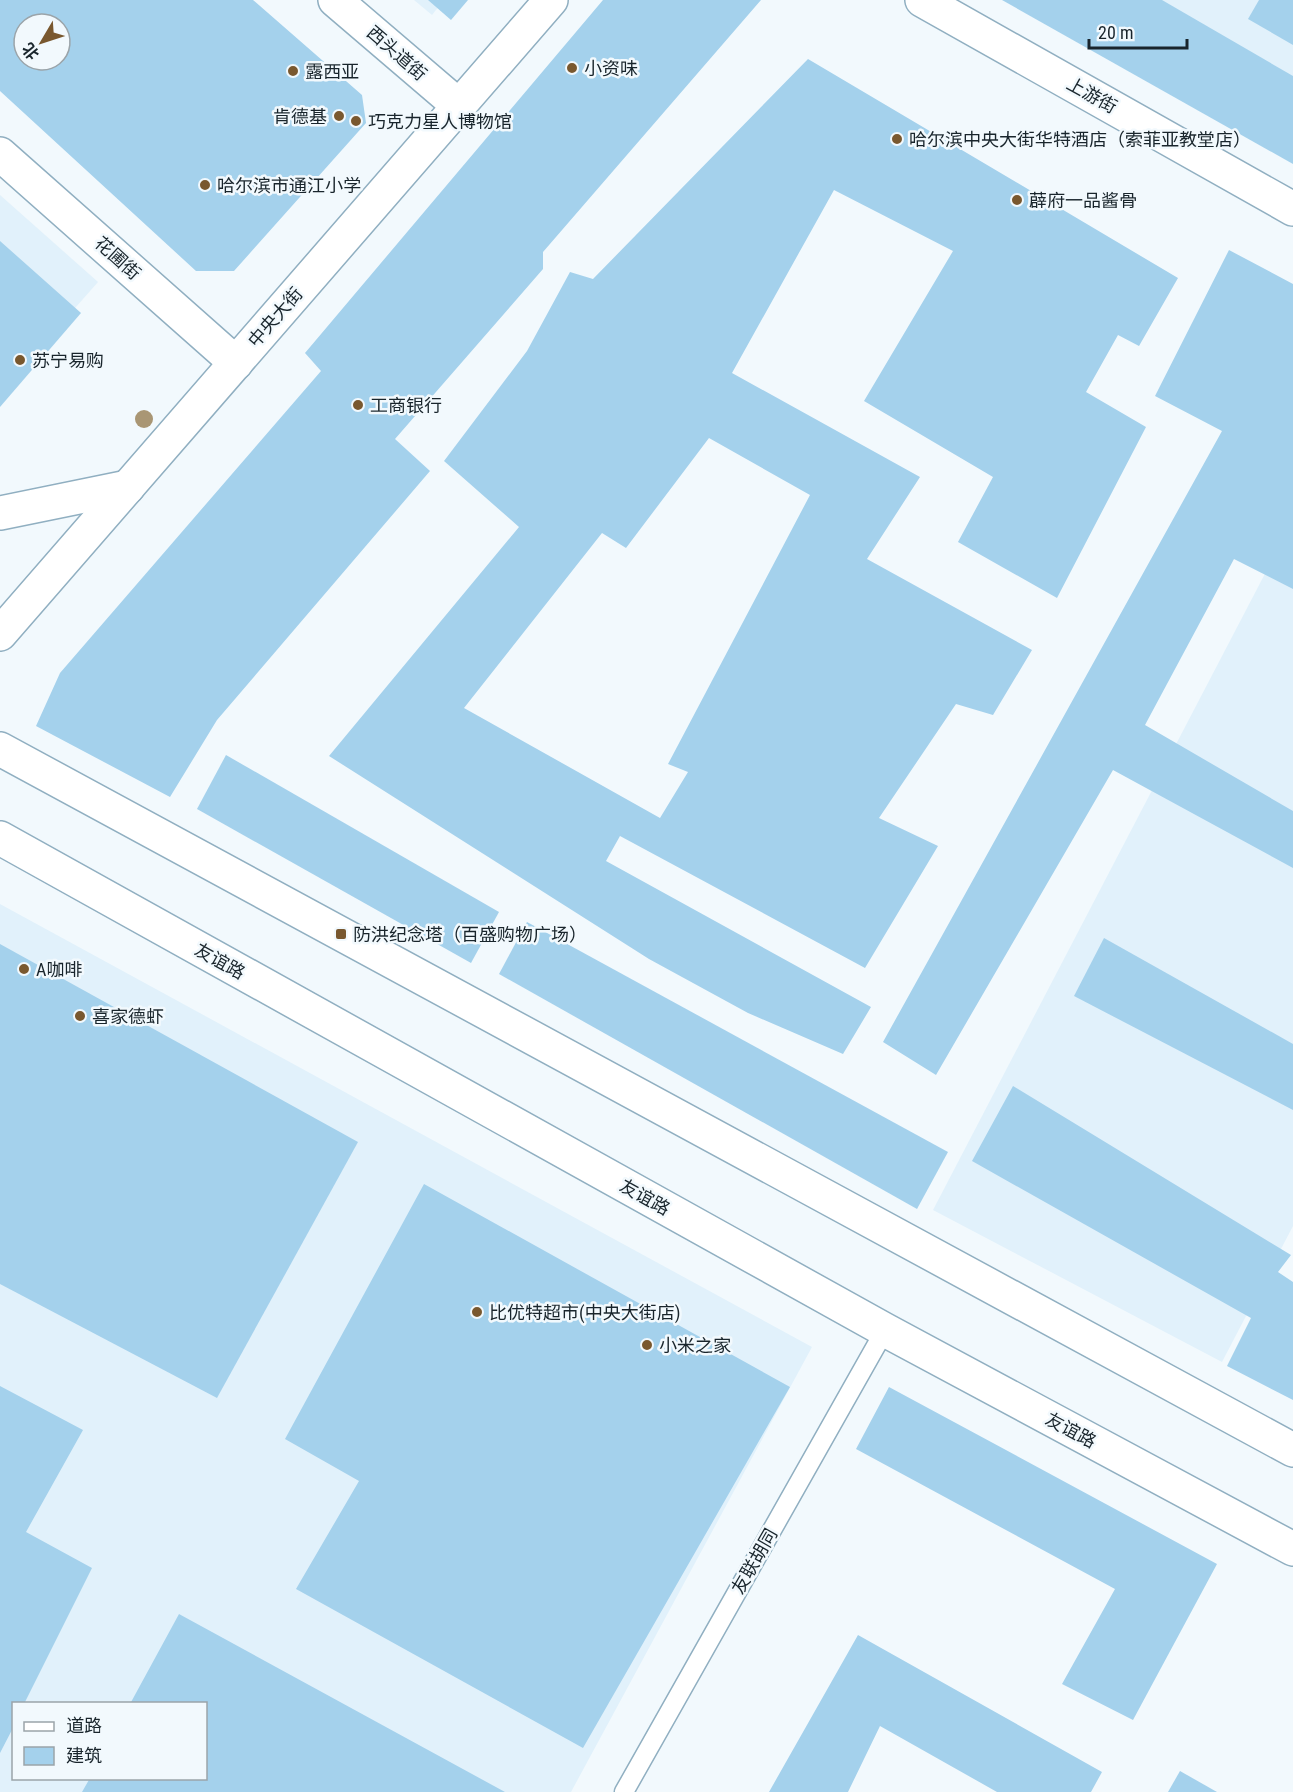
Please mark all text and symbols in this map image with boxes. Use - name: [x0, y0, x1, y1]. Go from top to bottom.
- north arrow: [12, 12, 72, 72]
- scale bar: [1089, 12, 1186, 50]
- street label: 西头道街: [363, 21, 431, 85]
- text: 20 m: [1098, 22, 1133, 43]
- text: 北: [18, 39, 43, 63]
- place label: 小资味: [584, 58, 638, 79]
- place label: 露西亚: [305, 61, 359, 82]
- marker: 小资味: [565, 61, 579, 75]
- marker: 露西亚: [286, 64, 300, 78]
- street label: 上游街: [1063, 73, 1121, 117]
- place label: 肯德基: [273, 106, 327, 127]
- marker: 肯德基: [332, 109, 346, 123]
- place label: 巧克力星人博物馆: [368, 111, 512, 132]
- marker: 巧克力星人博物馆: [349, 114, 363, 128]
- place label: 哈尔滨中央大街华特酒店（索菲亚教堂店）: [909, 129, 1251, 150]
- marker: 哈尔滨中央大街华特酒店（索菲亚教堂店）: [890, 132, 904, 146]
- place label: 哈尔滨市通江小学: [217, 175, 361, 196]
- marker: 哈尔滨市通江小学: [198, 178, 212, 192]
- place label: 薜府一品酱骨: [1029, 190, 1137, 211]
- marker: 薜府一品酱骨: [1010, 193, 1024, 207]
- street label: 花圃街: [91, 232, 145, 284]
- street label: 中央大街: [243, 283, 307, 351]
- place label: 苏宁易购: [32, 350, 104, 371]
- marker: 苏宁易购: [13, 353, 27, 367]
- place label: 工商银行: [370, 395, 442, 416]
- marker: 工商银行: [351, 398, 365, 412]
- place label: 防洪纪念塔（百盛购物广场）: [353, 924, 587, 945]
- marker: 防洪纪念塔（百盛购物广场）: [334, 927, 348, 941]
- street label: 友谊路: [191, 939, 249, 983]
- place label: A咖啡: [36, 959, 82, 980]
- marker: A咖啡: [17, 962, 31, 976]
- place label: 喜家德虾: [92, 1006, 164, 1027]
- marker: 喜家德虾: [73, 1009, 87, 1023]
- street label: 友谊路: [616, 1175, 674, 1219]
- place label: 比优特超市(中央大街店): [489, 1302, 680, 1324]
- marker: 比优特超市(中央大街店): [470, 1305, 484, 1319]
- place label: 小米之家: [659, 1335, 731, 1356]
- marker: 小米之家: [640, 1338, 654, 1352]
- street label: 友谊路: [1042, 1408, 1100, 1452]
- street label: 友联胡同: [727, 1525, 781, 1597]
- legend: [12, 1702, 207, 1780]
- text: 道路: [66, 1715, 102, 1736]
- text: 建筑: [66, 1745, 102, 1766]

